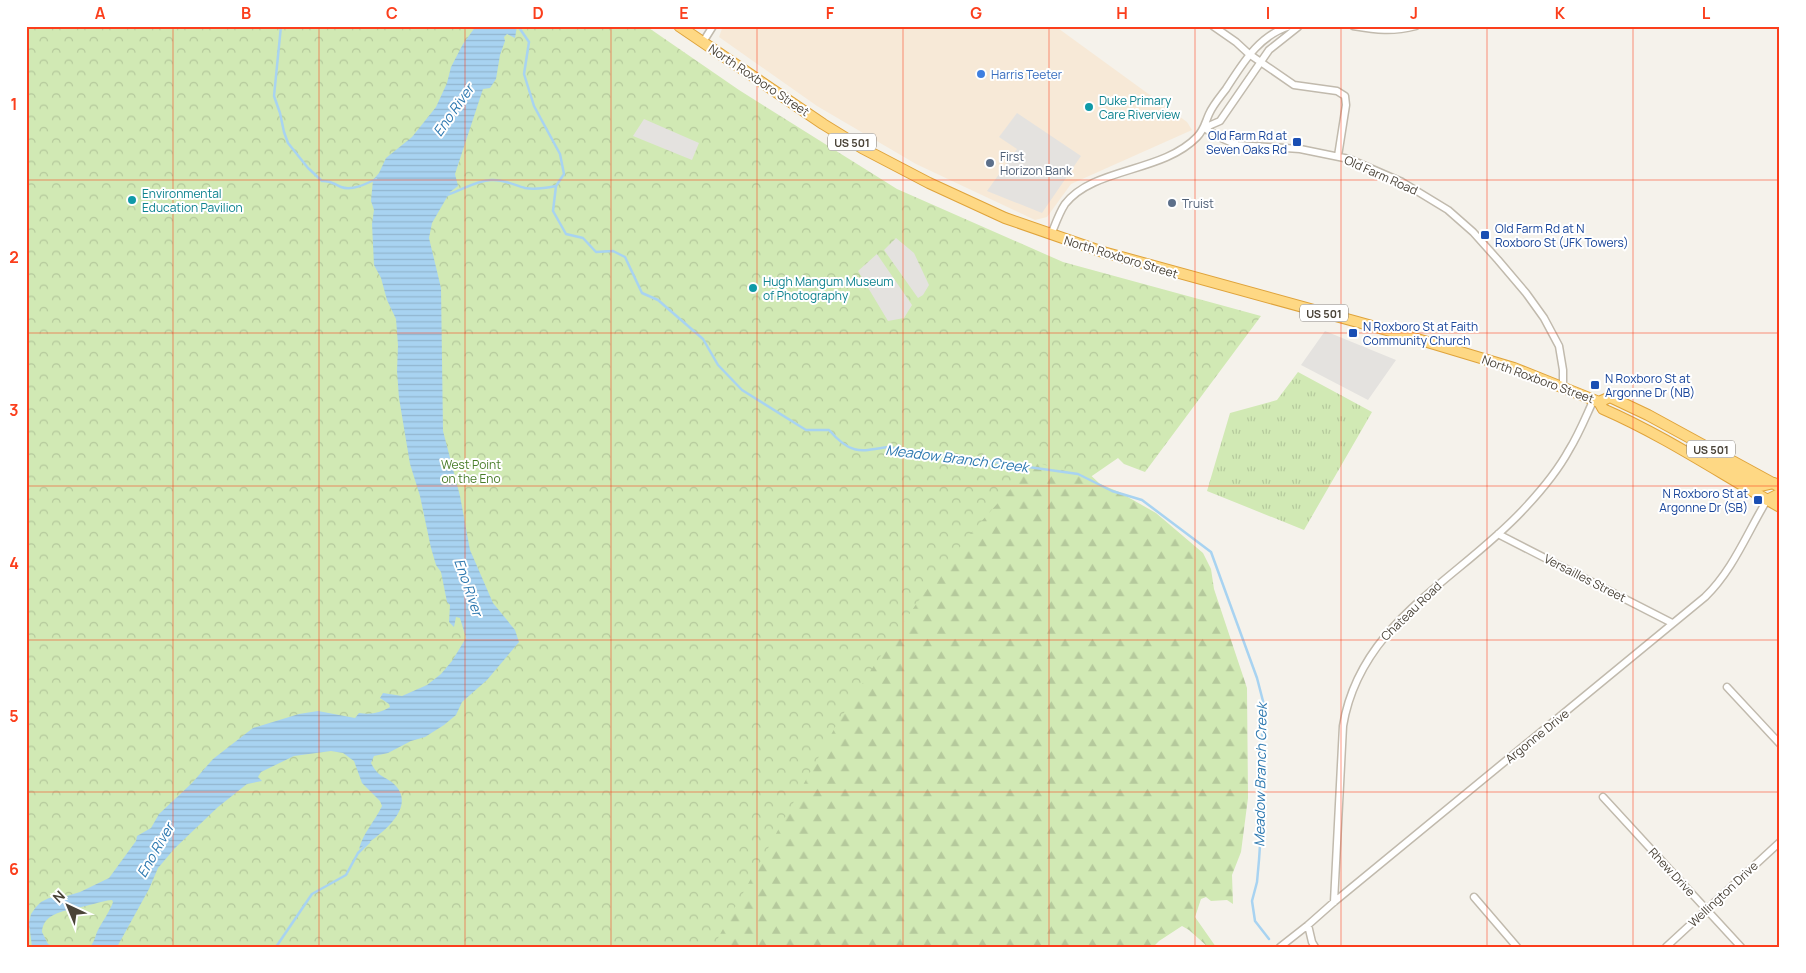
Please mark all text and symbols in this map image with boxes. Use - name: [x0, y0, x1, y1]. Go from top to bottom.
- text: A: [95, 2, 106, 24]
- text: B: [241, 2, 251, 24]
- text: C: [386, 2, 398, 24]
- text: D: [532, 2, 544, 24]
- text: E: [679, 2, 689, 24]
- text: F: [826, 2, 835, 24]
- text: G: [970, 2, 982, 24]
- text: H: [1116, 2, 1128, 24]
- text: I: [1266, 2, 1270, 24]
- text: J: [1410, 2, 1418, 24]
- text: K: [1555, 2, 1566, 24]
- text: L: [1702, 2, 1711, 24]
- street label: North Roxboro Street: [705, 40, 813, 120]
- place label: Harris Teeter: [991, 66, 1063, 83]
- marker: Harris Teeter: [975, 68, 987, 80]
- water label: Eno River: [428, 79, 479, 140]
- place label: Duke Primary Care Riverview: [1099, 92, 1180, 123]
- text: 1: [10, 93, 18, 115]
- marker: Duke Primary Care Riverview: [1083, 101, 1095, 113]
- place label: Old Farm Rd at Seven Oaks Rd: [1206, 127, 1287, 158]
- road number: US 501: [828, 134, 876, 150]
- marker: Old Farm Rd at Seven Oaks Rd: [1291, 136, 1303, 148]
- place label: First Horizon Bank: [1000, 148, 1073, 179]
- street label: Old Farm Road: [1342, 151, 1420, 199]
- marker: First Horizon Bank: [984, 157, 996, 169]
- place label: Environmental Education Pavilion: [142, 185, 243, 216]
- marker: Environmental Education Pavilion: [126, 194, 138, 206]
- place label: Truist: [1182, 195, 1214, 212]
- marker: Truist: [1166, 197, 1178, 209]
- place label: Old Farm Rd at N Roxboro St (JFK Towers): [1495, 220, 1629, 251]
- marker: Old Farm Rd at N Roxboro St (JFK Towers): [1479, 229, 1491, 241]
- street label: North Roxboro Street: [1062, 232, 1180, 282]
- text: 2: [9, 246, 19, 268]
- place label: Hugh Mangum Museum of Photography: [763, 273, 894, 304]
- marker: Hugh Mangum Museum of Photography: [747, 282, 759, 294]
- road number: US 501: [1300, 304, 1348, 322]
- place label: N Roxboro St at Faith Community Church: [1363, 318, 1478, 349]
- marker: N Roxboro St at Faith Community Church: [1347, 327, 1359, 339]
- street label: North Roxboro Street: [1480, 351, 1597, 407]
- place label: N Roxboro St at Argonne Dr (NB): [1605, 370, 1695, 401]
- marker: N Roxboro St at Argonne Dr (NB): [1589, 379, 1601, 391]
- text: 3: [9, 399, 19, 421]
- water label: Meadow Branch Creek: [884, 440, 1032, 476]
- road number: US 501: [1687, 440, 1735, 458]
- park label: West Point on the Eno: [441, 456, 501, 487]
- place label: N Roxboro St at Argonne Dr (SB): [1659, 485, 1748, 516]
- marker: N Roxboro St at Argonne Dr (SB): [1752, 494, 1764, 506]
- street label: Versailles Street: [1541, 550, 1629, 606]
- text: 4: [9, 552, 19, 574]
- water label: Eno River: [450, 556, 488, 620]
- street label: Chateau Road: [1377, 578, 1445, 644]
- water label: Meadow Branch Creek: [1249, 701, 1271, 847]
- text: 5: [9, 705, 19, 727]
- street label: Argonne Drive: [1502, 705, 1572, 767]
- water label: Eno River: [132, 818, 179, 881]
- street label: Rhew Drive: [1645, 844, 1699, 900]
- street label: Wellington Drive: [1685, 857, 1761, 931]
- text: 6: [9, 858, 19, 880]
- north arrow: [42, 880, 92, 930]
- text: N: [48, 886, 69, 907]

